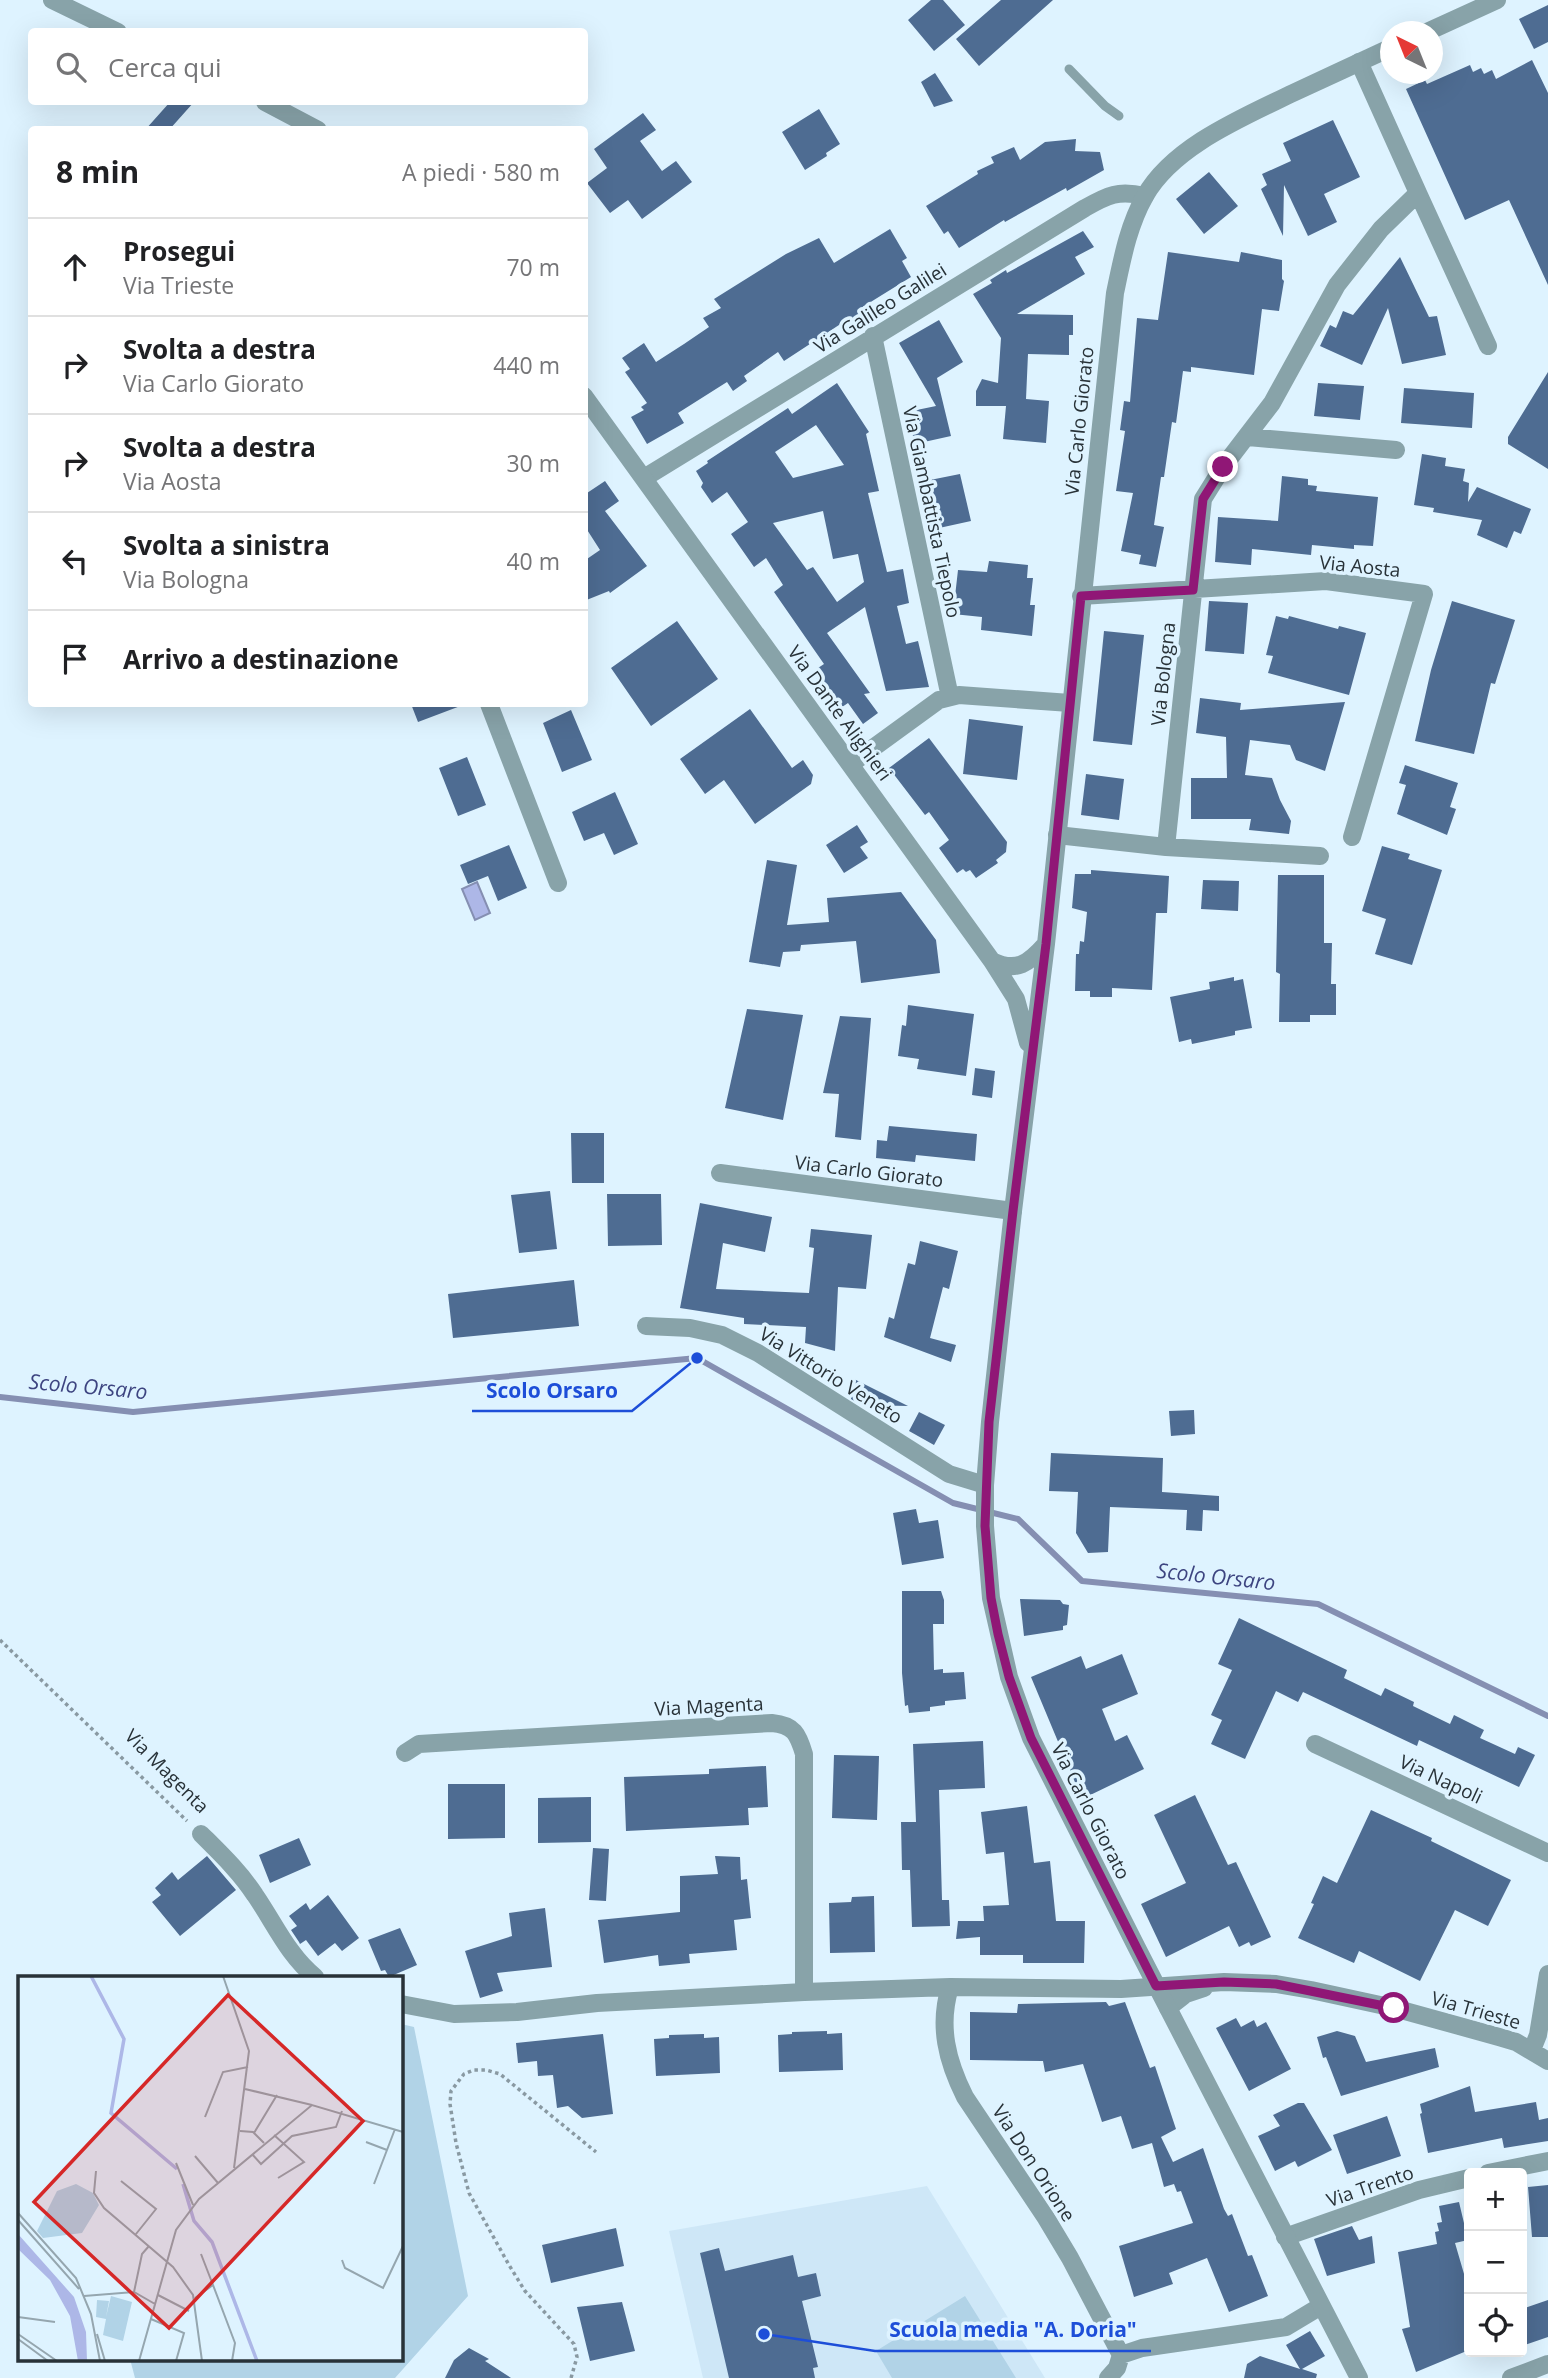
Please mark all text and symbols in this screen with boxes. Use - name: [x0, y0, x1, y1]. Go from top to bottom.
- north arrow: [1380, 21, 1443, 84]
- search box: [28, 28, 588, 105]
- icon: search: [52, 48, 90, 86]
- text: Cerca qui: [108, 49, 222, 85]
- text: 8 min: [56, 151, 139, 192]
- text: A piedi · 580 m: [402, 156, 560, 188]
- text: Prosegui: [123, 233, 235, 269]
- icon: ahead: [56, 248, 94, 286]
- text: 70 m: [506, 251, 560, 283]
- street label: Via Galileo Galilei: [809, 257, 951, 359]
- text: Via Trieste: [123, 269, 234, 301]
- text: Svolta a destra: [123, 331, 316, 367]
- street label: Via Carlo Giorato: [1058, 345, 1100, 497]
- icon: right: [56, 346, 94, 384]
- text: 440 m: [493, 349, 560, 381]
- text: Via Carlo Giorato: [123, 367, 304, 399]
- street label: Via Giambattista Tiepolo: [897, 404, 967, 620]
- text: Svolta a destra: [123, 429, 316, 465]
- icon: right: [56, 444, 94, 482]
- text: 30 m: [506, 447, 560, 479]
- route end: [1207, 451, 1238, 482]
- text: Via Aosta: [123, 465, 222, 497]
- text: Svolta a sinistra: [123, 527, 330, 563]
- icon: left: [56, 542, 94, 580]
- text: 40 m: [506, 545, 560, 577]
- street label: Via Aosta: [1318, 549, 1402, 583]
- text: Via Bologna: [123, 563, 249, 595]
- street label: Via Bologna: [1145, 621, 1181, 727]
- icon: arrive: [56, 640, 94, 678]
- street label: Via Dante Alighieri: [782, 640, 898, 786]
- text: Arrivo a destinazione: [123, 641, 399, 677]
- street label: Via Carlo Giorato: [793, 1149, 945, 1193]
- street label: Via Vittorio Veneto: [754, 1320, 908, 1430]
- water label: Scolo Orsaro: [28, 1367, 149, 1405]
- callout: Scolo Orsaro: [472, 1369, 632, 1411]
- text: Scolo Orsaro: [486, 1376, 618, 1404]
- water label: Scolo Orsaro: [1155, 1556, 1277, 1596]
- street label: Via Magenta: [654, 1690, 764, 1722]
- street label: Via Magenta: [119, 1723, 215, 1819]
- street label: Via Carlo Giorato: [1045, 1738, 1137, 1884]
- street label: Via Napoli: [1395, 1748, 1487, 1810]
- inset map: [18, 1976, 402, 2360]
- street label: Via Trieste: [1428, 1985, 1524, 2035]
- route start: [1378, 1992, 1409, 2023]
- street label: Via Don Orione: [986, 2100, 1082, 2226]
- street label: Via Trento: [1323, 2159, 1417, 2213]
- map controls: [1464, 2168, 1527, 2357]
- button: +: [1464, 2168, 1527, 2231]
- button: −: [1464, 2231, 1527, 2294]
- button: locate: [1464, 2294, 1527, 2357]
- callout: Scuola media "A. Doria": [875, 2309, 1151, 2351]
- text: Scuola media "A. Doria": [889, 2315, 1137, 2343]

